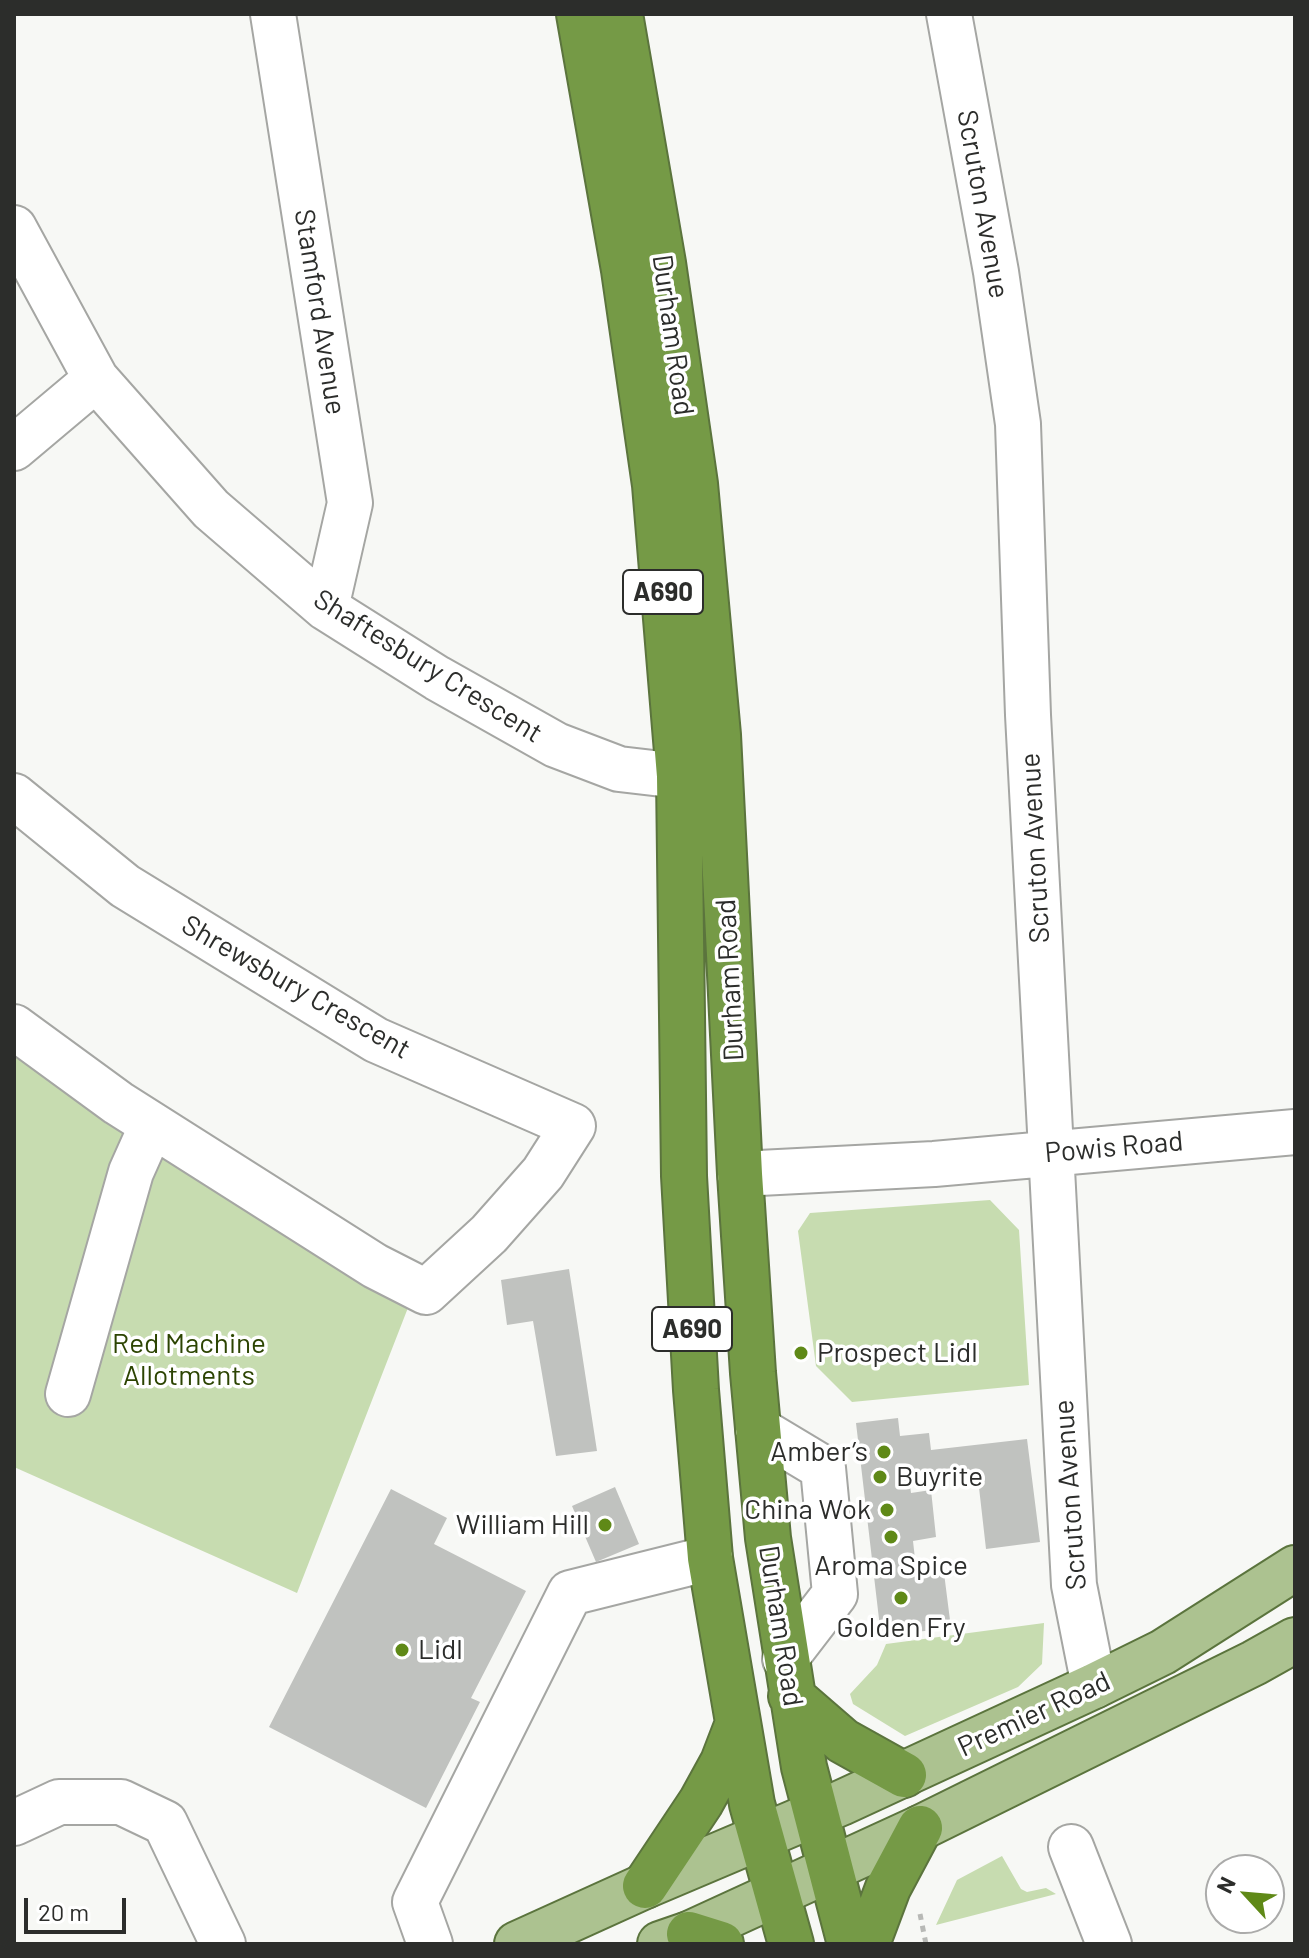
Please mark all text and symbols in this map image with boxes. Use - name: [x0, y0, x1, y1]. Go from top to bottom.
- street label: Scruton Avenue: [950, 107, 1016, 301]
- street label: Stamford Avenue: [287, 207, 353, 417]
- street label: Durham Road: [645, 252, 701, 418]
- road number: A690: [623, 570, 703, 614]
- street label: Shaftesbury Crescent: [308, 582, 548, 750]
- street label: Scruton Avenue: [1013, 752, 1057, 944]
- street label: Durham Road: [709, 898, 751, 1062]
- street label: Shrewsbury Crescent: [176, 908, 416, 1066]
- street label: Powis Road: [1043, 1124, 1185, 1170]
- road number: A690: [652, 1307, 732, 1351]
- park label: Red Machine Allotments: [112, 1327, 266, 1393]
- place label: Prospect Lidl: [817, 1336, 978, 1370]
- marker: Prospect Lidl: [792, 1344, 810, 1362]
- street label: Scruton Avenue: [1047, 1399, 1093, 1591]
- place label: Amber’s: [770, 1435, 868, 1469]
- marker: Amber’s: [875, 1443, 893, 1461]
- place label: Buyrite: [896, 1460, 983, 1494]
- marker: Buyrite: [871, 1468, 889, 1486]
- place label: China Wok: [744, 1493, 871, 1527]
- marker: China Wok: [878, 1501, 896, 1519]
- place label: William Hill: [456, 1508, 589, 1542]
- marker: William Hill: [596, 1516, 614, 1534]
- marker: Aroma Spice: [882, 1528, 900, 1546]
- street label: Durham Road: [752, 1543, 810, 1709]
- place label: Aroma Spice: [814, 1549, 968, 1583]
- marker: Golden Fry: [892, 1589, 910, 1607]
- place label: Golden Fry: [836, 1611, 966, 1645]
- place label: Lidl: [418, 1633, 463, 1667]
- marker: Lidl: [393, 1641, 411, 1659]
- street label: Premier Road: [952, 1664, 1116, 1764]
- north arrow: [1205, 1854, 1285, 1934]
- text: N: [1210, 1872, 1240, 1897]
- scale bar: [28, 1882, 130, 1932]
- text: 20 m: [38, 1897, 89, 1926]

